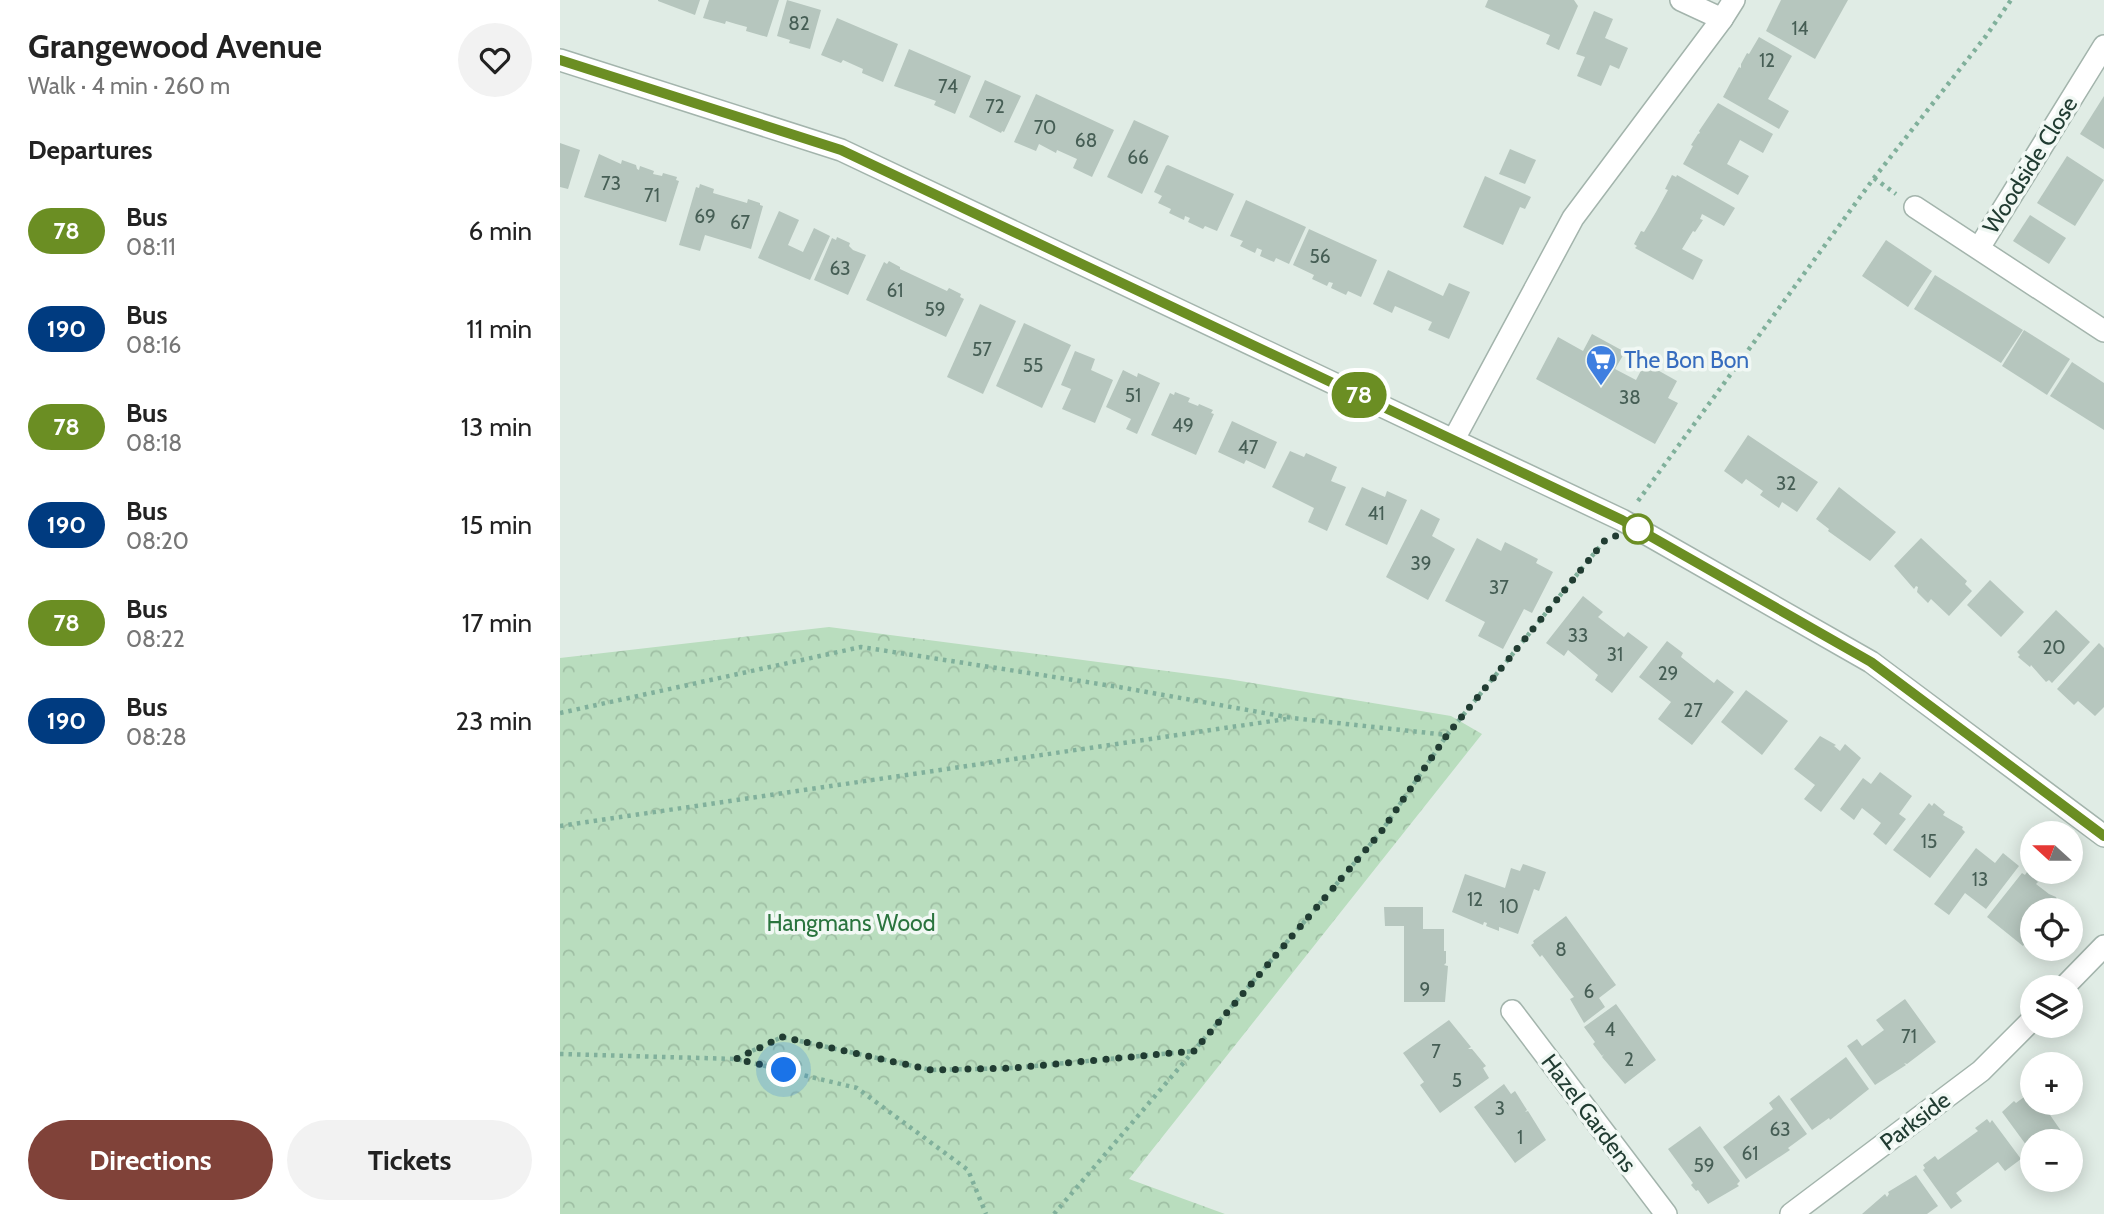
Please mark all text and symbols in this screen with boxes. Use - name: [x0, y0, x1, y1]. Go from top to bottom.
- house number: 82: [788, 12, 810, 35]
- house number: 14: [1791, 17, 1809, 40]
- button: heart: [458, 23, 532, 97]
- text: Grangewood Avenue: [28, 26, 322, 66]
- house number: 12: [1759, 49, 1775, 72]
- text: Walk · 4 min · 260 m: [28, 72, 230, 100]
- house number: 74: [938, 75, 958, 98]
- street label: Woodside Close: [1977, 91, 2083, 239]
- house number: 72: [985, 95, 1005, 118]
- house number: 70: [1034, 116, 1056, 139]
- house number: 68: [1075, 129, 1097, 152]
- text: Departures: [28, 134, 152, 166]
- house number: 66: [1127, 146, 1149, 169]
- house number: 73: [601, 172, 621, 195]
- house number: 71: [644, 184, 660, 207]
- text: Bus: [126, 201, 167, 233]
- house number: 69: [694, 205, 716, 228]
- house number: 67: [730, 211, 751, 234]
- text: 6 min: [469, 215, 532, 247]
- text: 78: [53, 216, 80, 245]
- text: 08:11: [126, 233, 176, 261]
- house number: 56: [1309, 245, 1331, 268]
- house number: 63: [829, 257, 851, 280]
- house number: 61: [887, 279, 903, 302]
- house number: 59: [924, 298, 946, 321]
- text: Bus: [126, 299, 167, 331]
- text: 11 min: [466, 313, 532, 345]
- text: 190: [47, 314, 86, 343]
- text: 08:16: [126, 331, 181, 359]
- house number: 57: [972, 338, 992, 361]
- supermarket icon: The Bon Bon: [1584, 343, 1618, 387]
- place label: The Bon Bon: [1624, 346, 1749, 374]
- house number: 55: [1023, 354, 1043, 377]
- line badge: 78: [1328, 372, 1390, 418]
- text: 78: [1346, 380, 1372, 409]
- house number: 51: [1125, 384, 1141, 407]
- house number: 38: [1619, 386, 1641, 409]
- text: Bus: [126, 397, 167, 429]
- text: 13 min: [461, 411, 532, 443]
- text: 78: [53, 412, 80, 441]
- house number: 49: [1172, 414, 1194, 437]
- text: 08:18: [126, 429, 182, 457]
- house number: 47: [1238, 436, 1259, 459]
- house number: 32: [1776, 472, 1796, 495]
- text: Bus: [126, 495, 167, 527]
- house number: 41: [1367, 502, 1385, 525]
- text: 15 min: [461, 509, 532, 541]
- text: 190: [47, 510, 86, 539]
- unlabelled marker: [1623, 514, 1653, 544]
- text: 08:20: [126, 527, 189, 555]
- house number: 39: [1410, 552, 1432, 575]
- house number: 37: [1489, 576, 1509, 599]
- text: Bus: [126, 593, 167, 625]
- text: 17 min: [462, 607, 532, 639]
- text: 78: [53, 608, 80, 637]
- house number: 33: [1568, 624, 1588, 647]
- text: 08:22: [126, 625, 185, 653]
- house number: 20: [2042, 636, 2066, 659]
- house number: 31: [1607, 643, 1623, 666]
- house number: 29: [1658, 662, 1678, 685]
- text: Bus: [126, 691, 167, 723]
- house number: 27: [1683, 699, 1703, 722]
- text: 23 min: [456, 705, 532, 737]
- text: 190: [47, 706, 86, 735]
- text: 08:28: [126, 723, 187, 751]
- north arrow: [2020, 821, 2082, 884]
- map controls: [2020, 821, 2083, 1192]
- house number: 15: [1921, 830, 1937, 853]
- house number: 13: [1972, 868, 1988, 891]
- house number: 12: [1467, 888, 1483, 911]
- house number: 10: [1499, 895, 1519, 918]
- button: locate: [2020, 898, 2083, 961]
- park label: Hangmans Wood: [766, 909, 936, 937]
- house number: 8: [1555, 938, 1567, 961]
- button: layers: [2020, 975, 2083, 1038]
- house number: 9: [1420, 978, 1430, 1001]
- house number: 6: [1584, 980, 1594, 1003]
- house number: 4: [1605, 1018, 1616, 1041]
- house number: 71: [1901, 1025, 1917, 1048]
- house number: 7: [1431, 1040, 1441, 1063]
- house number: 2: [1624, 1048, 1634, 1071]
- street label: Hazel Gardens: [1536, 1049, 1642, 1177]
- your location: [766, 1052, 801, 1087]
- button: +: [2020, 1052, 2083, 1115]
- house number: 5: [1452, 1069, 1462, 1092]
- street label: Parkside: [1874, 1085, 1956, 1156]
- house number: 3: [1495, 1097, 1505, 1120]
- house number: 63: [1769, 1118, 1791, 1141]
- button: Directions: [28, 1120, 273, 1200]
- button: Tickets: [287, 1120, 532, 1200]
- house number: 1: [1517, 1126, 1523, 1149]
- button: −: [2020, 1129, 2083, 1192]
- house number: 61: [1742, 1142, 1758, 1165]
- house number: 59: [1693, 1154, 1715, 1177]

